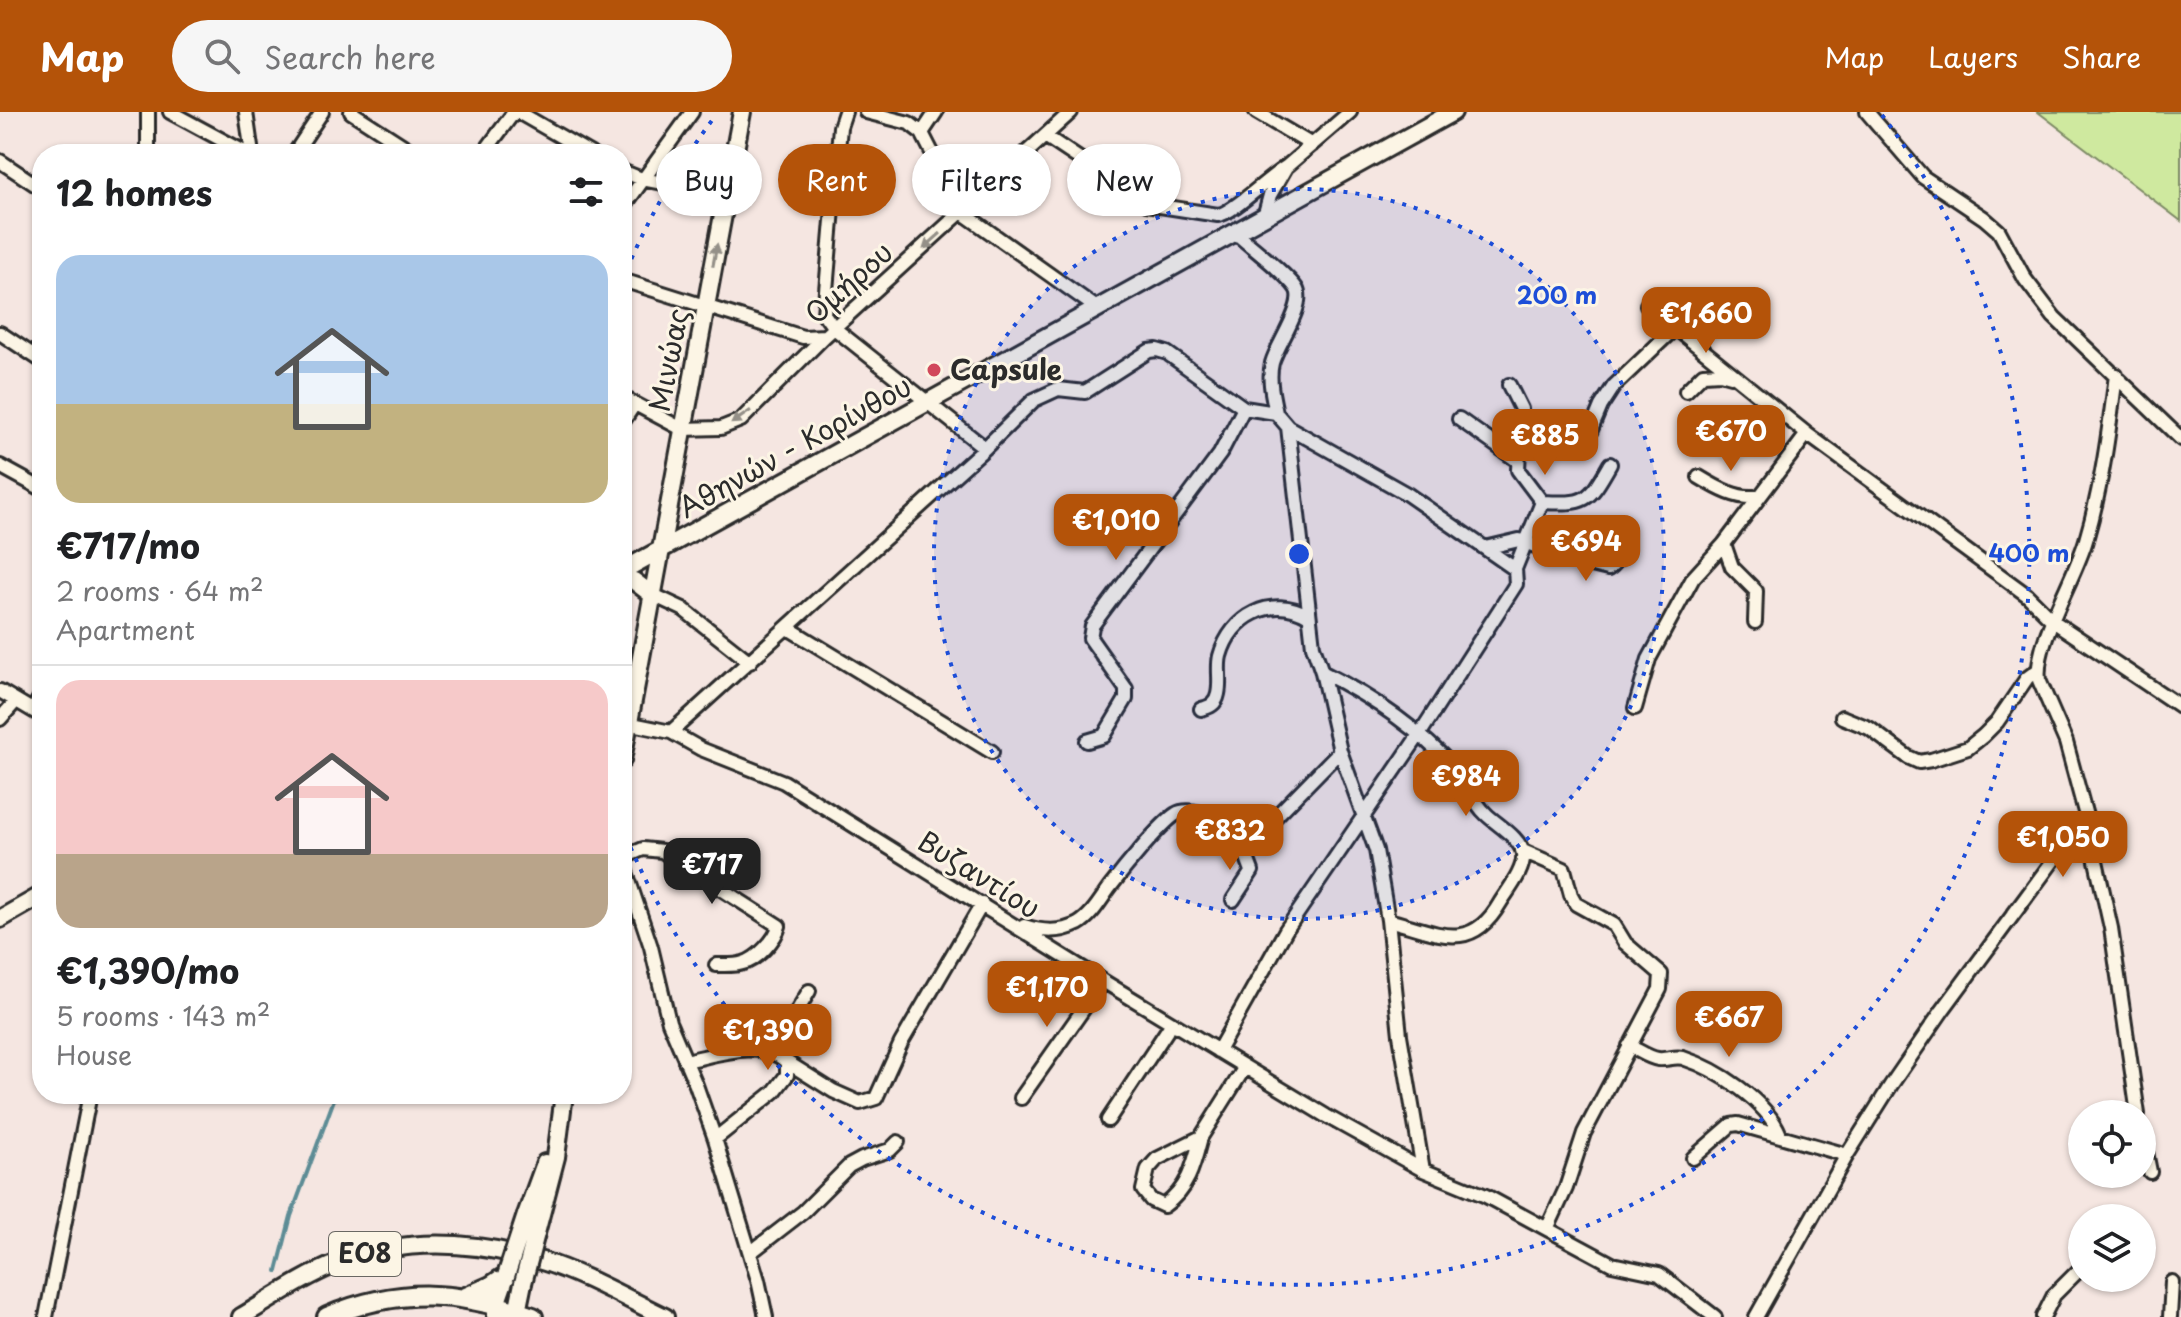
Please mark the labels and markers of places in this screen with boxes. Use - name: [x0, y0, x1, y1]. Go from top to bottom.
- pin: €1,660: [1641, 287, 1771, 355]
- place label: Capsule: [950, 347, 1062, 390]
- marker: Capsule: [925, 361, 943, 379]
- pin: €670: [1684, 405, 1778, 473]
- pin: €885: [1498, 409, 1592, 477]
- pin: €1,010: [1051, 494, 1181, 562]
- pin: €694: [1539, 515, 1633, 583]
- centre of rings: [1285, 540, 1313, 568]
- pin: €984: [1419, 750, 1513, 818]
- pin: €832: [1183, 804, 1277, 872]
- pin: €1,050: [1998, 811, 2128, 879]
- pin: €717: [665, 838, 759, 906]
- pin: €1,170: [982, 961, 1112, 1029]
- pin: €667: [1682, 991, 1776, 1059]
- pin: €1,390: [703, 1004, 833, 1072]

